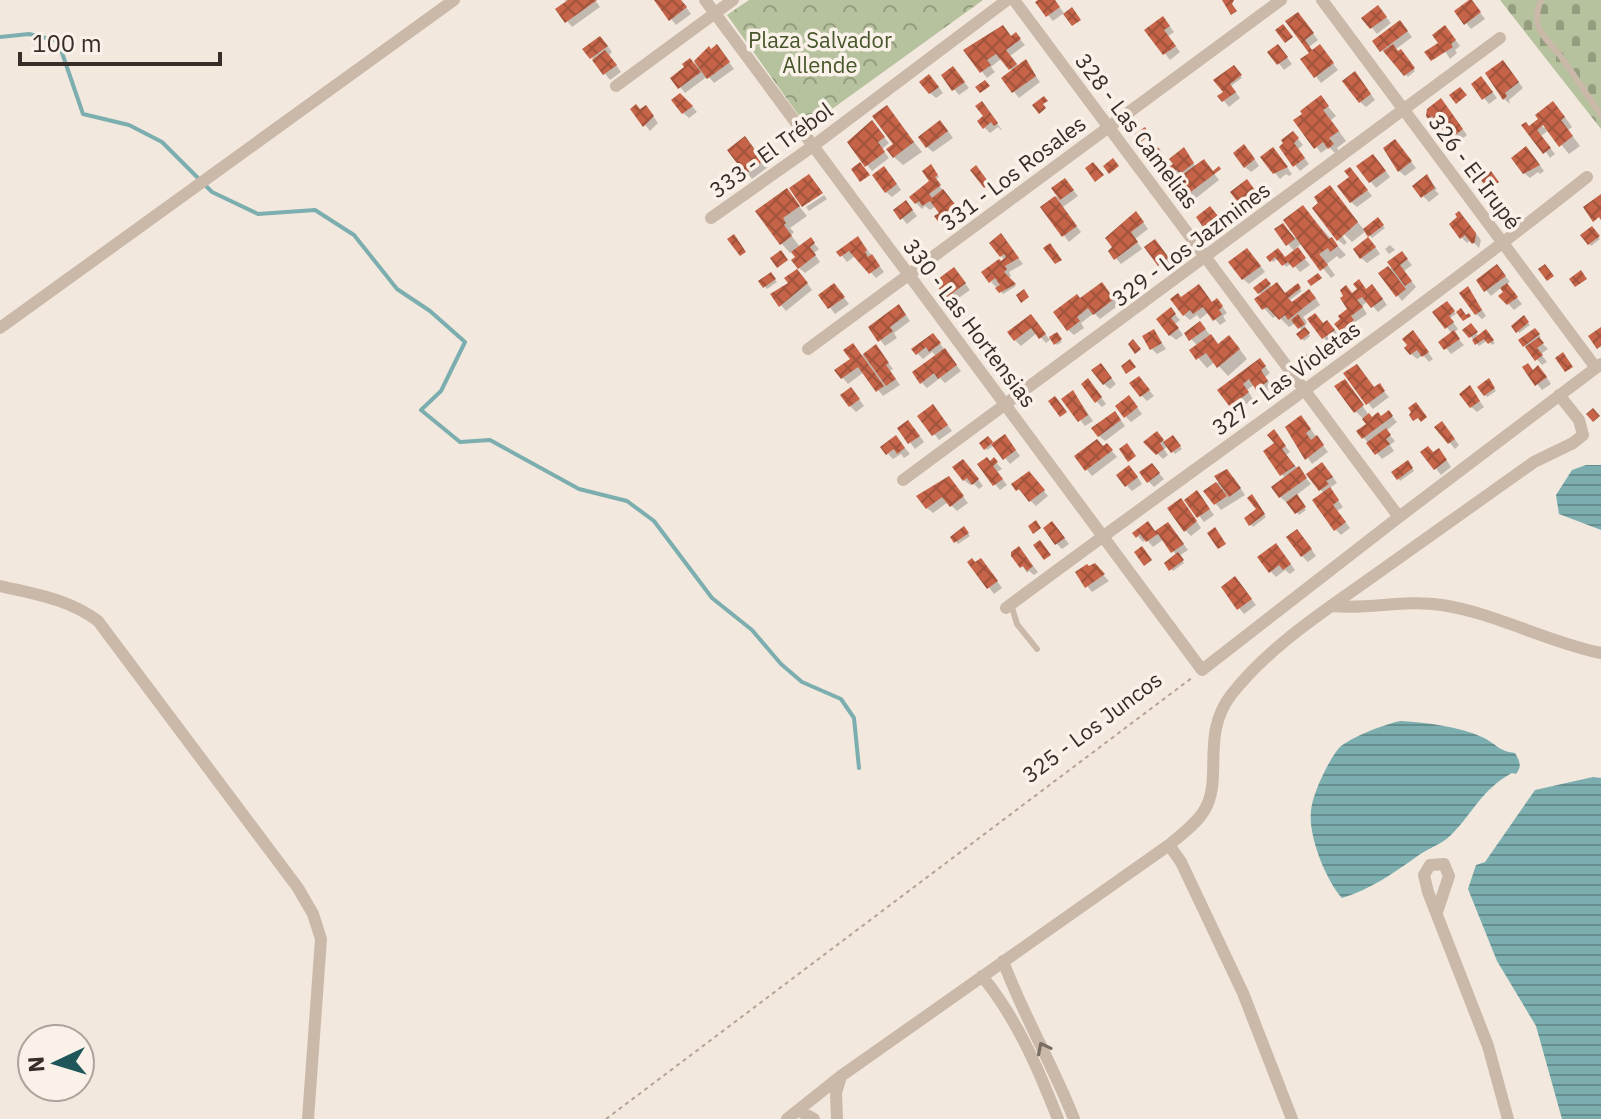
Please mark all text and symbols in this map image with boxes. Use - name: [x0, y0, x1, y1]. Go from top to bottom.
- scale bar: [20, 16, 220, 66]
- park label: Plaza Salvador Allende: [748, 25, 892, 79]
- text: 100 m: [32, 27, 102, 59]
- street label: 328 - Las Camelias: [1069, 47, 1206, 215]
- street label: 333 - El Trébol: [703, 95, 838, 204]
- street label: 331 - Los Rosales: [934, 108, 1091, 237]
- street label: 326 - El Irupé: [1423, 108, 1528, 235]
- street label: 329 - Los Jazmines: [1106, 175, 1276, 313]
- street label: 330 - Las Hortensias: [897, 232, 1043, 413]
- street label: 327 - Las Violetas: [1206, 314, 1366, 441]
- street label: 325 - Los Juncos: [1016, 664, 1168, 789]
- north arrow: [16, 1023, 96, 1103]
- one-way arrow: [1037, 1041, 1053, 1056]
- text: N: [21, 1055, 51, 1073]

